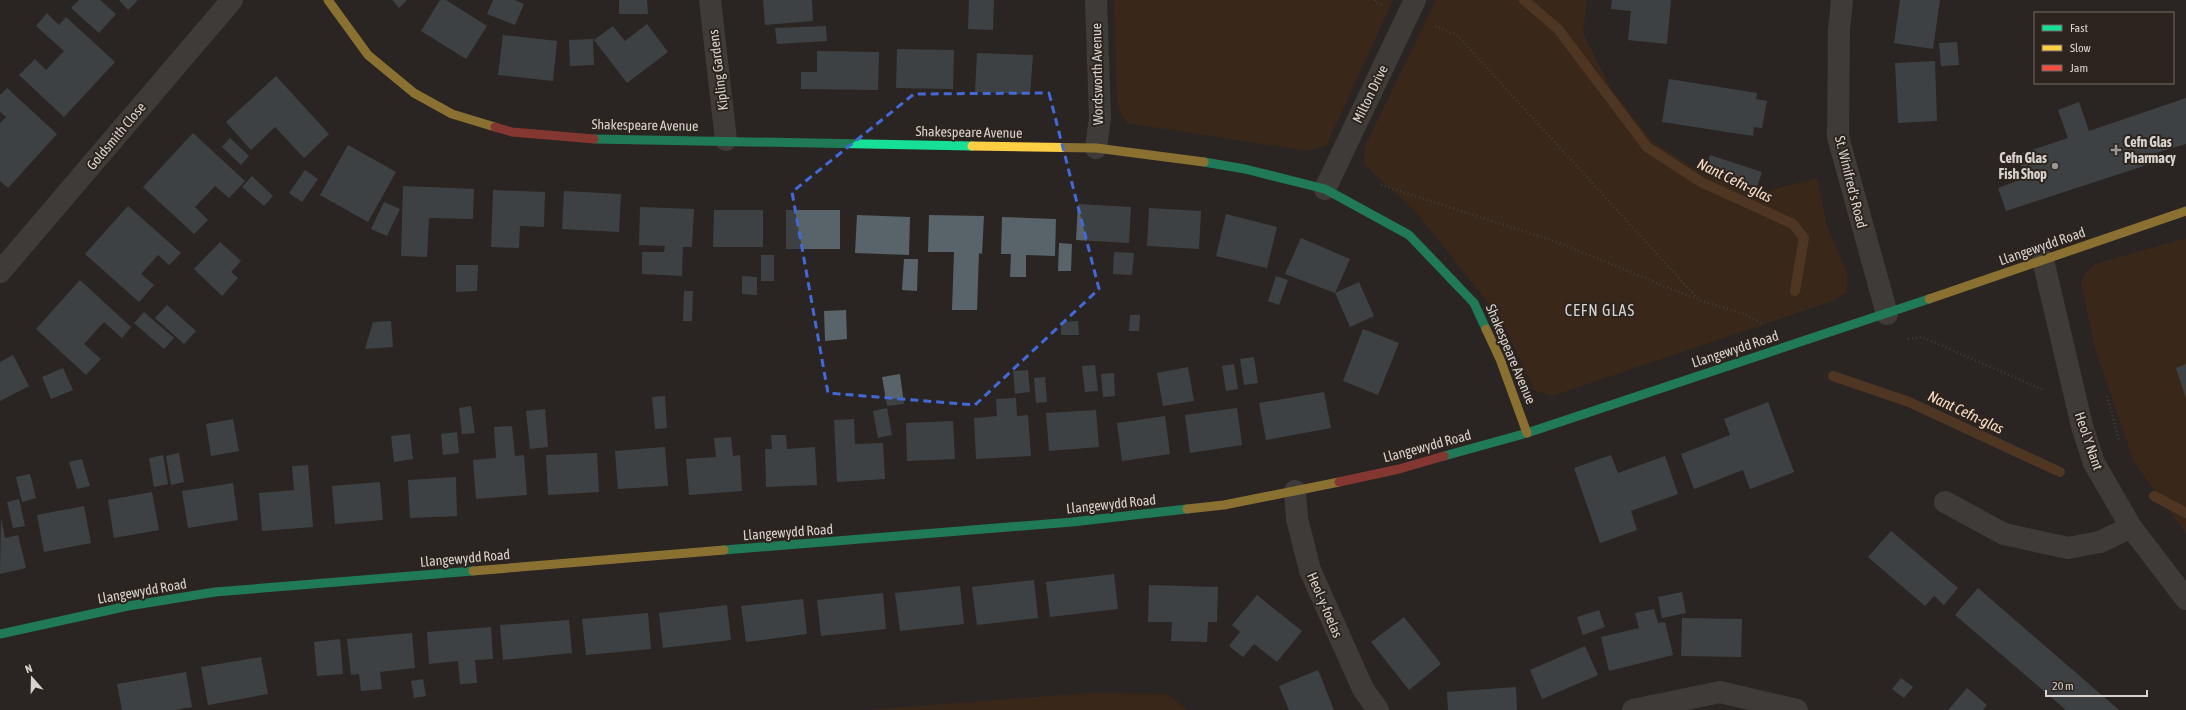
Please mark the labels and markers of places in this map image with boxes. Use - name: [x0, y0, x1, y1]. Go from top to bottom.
- place label: Cefn Glas Pharmacy: [2124, 134, 2176, 166]
- marker: Cefn Glas Pharmacy: [2111, 145, 2121, 155]
- place label: Cefn Glas Fish Shop: [1999, 150, 2047, 182]
- marker: Cefn Glas Fish Shop: [2050, 161, 2060, 171]

